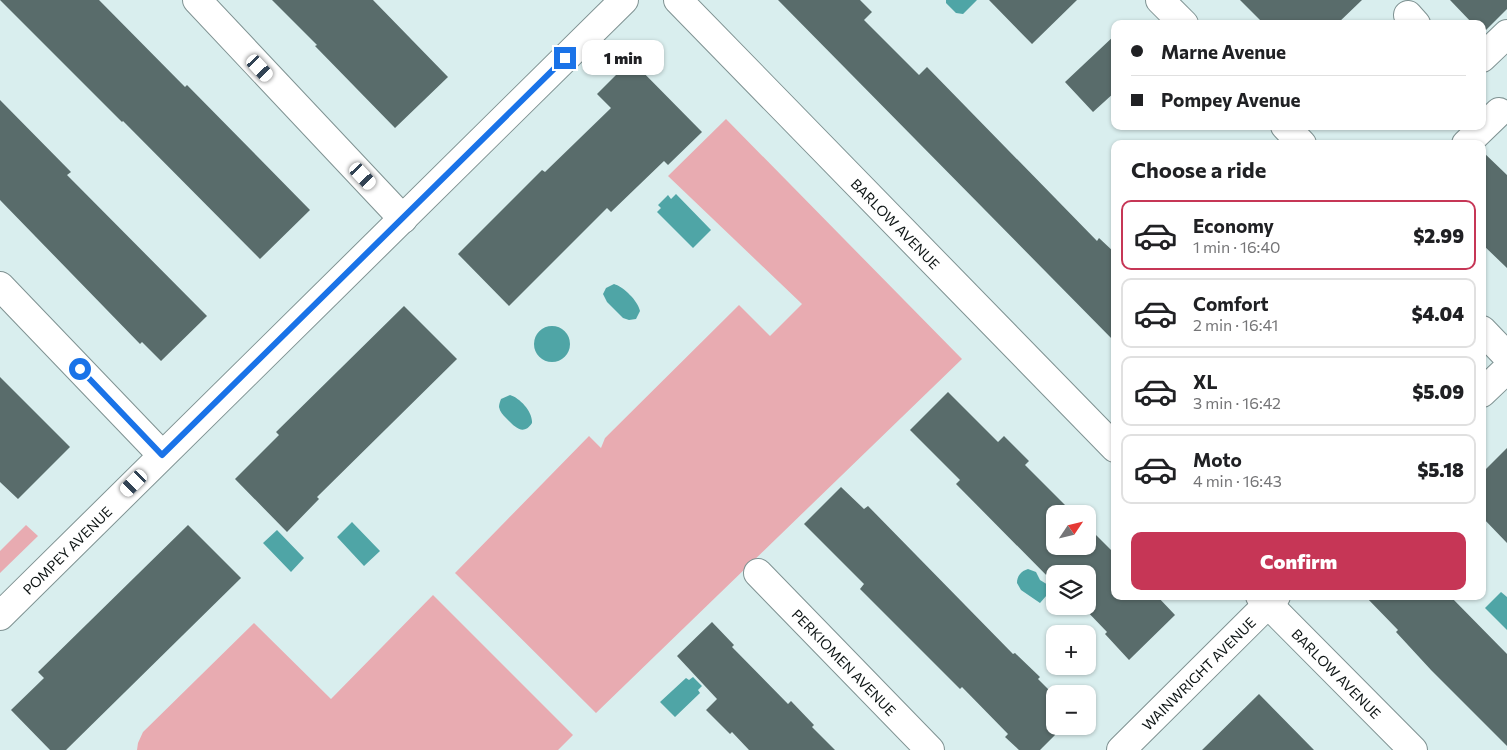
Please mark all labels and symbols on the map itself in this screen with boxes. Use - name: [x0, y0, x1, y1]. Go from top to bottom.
- callout: 1 min: [582, 40, 665, 76]
- route end: [554, 47, 576, 69]
- car: [244, 52, 275, 84]
- car: [347, 160, 378, 192]
- street label: BARLOW AVENUE: [848, 175, 944, 272]
- route start: [69, 358, 91, 380]
- car: [118, 467, 149, 499]
- street label: POMPEY AVENUE: [19, 502, 115, 597]
- north arrow: [1046, 505, 1096, 555]
- street label: PERKIOMEN AVENUE: [789, 605, 900, 719]
- street label: WAINWRIGHT AVENUE: [1138, 613, 1259, 733]
- street label: BARLOW AVENUE: [1289, 625, 1385, 722]

